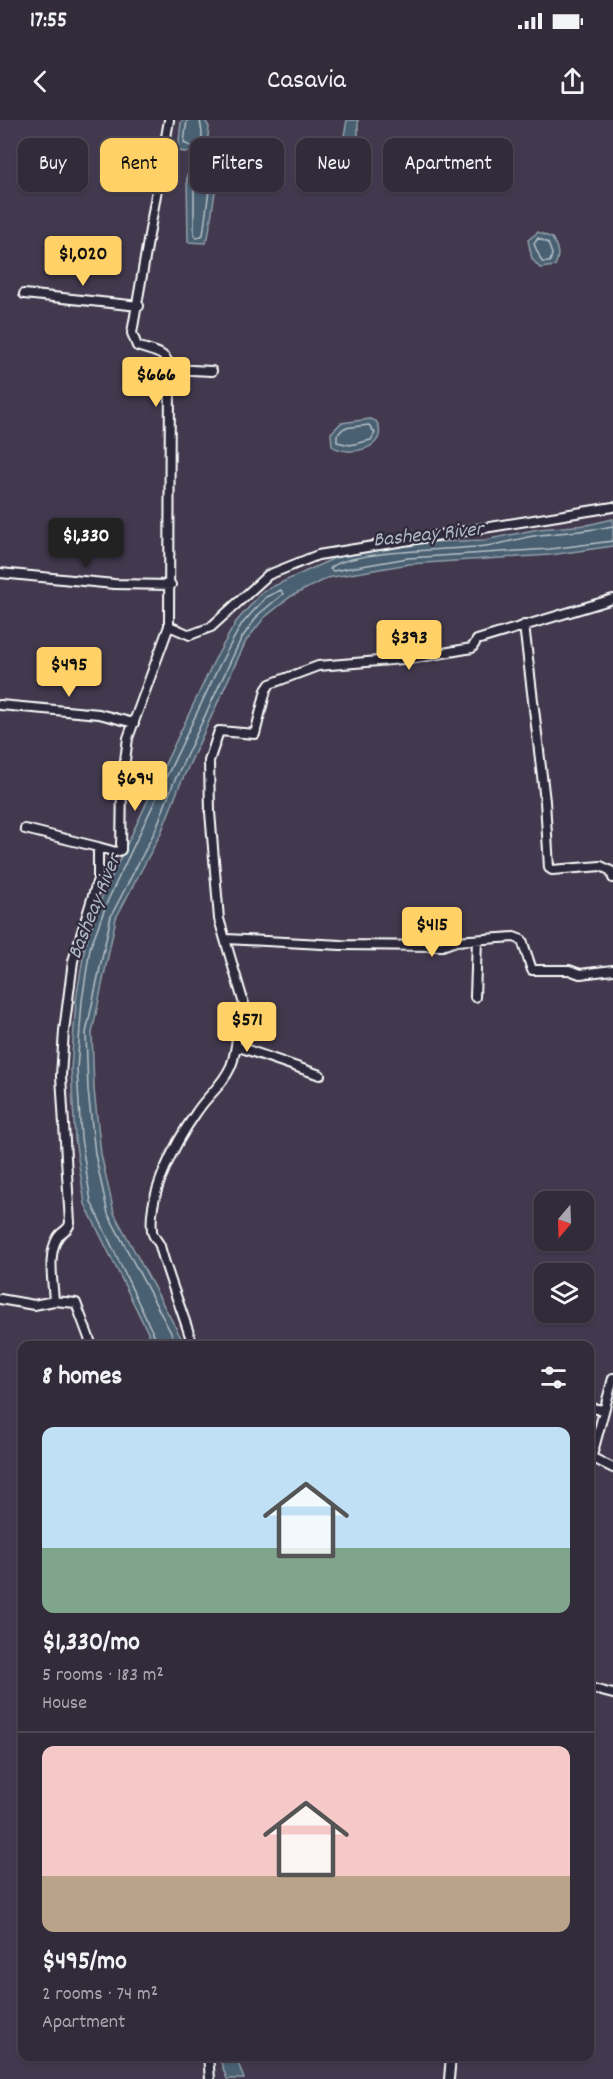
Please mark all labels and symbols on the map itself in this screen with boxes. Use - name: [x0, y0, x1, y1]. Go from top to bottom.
- pin: $1,020: [34, 236, 132, 287]
- pin: $666: [120, 357, 192, 408]
- water label: Basheay River: [372, 515, 487, 557]
- pin: $1,330: [37, 518, 135, 569]
- pin: $393: [373, 620, 445, 671]
- pin: $495: [33, 647, 105, 698]
- pin: $694: [99, 761, 171, 812]
- water label: Basheay River: [61, 848, 131, 964]
- pin: $415: [396, 907, 468, 958]
- pin: $571: [211, 1002, 283, 1053]
- north arrow: [534, 1191, 594, 1251]

